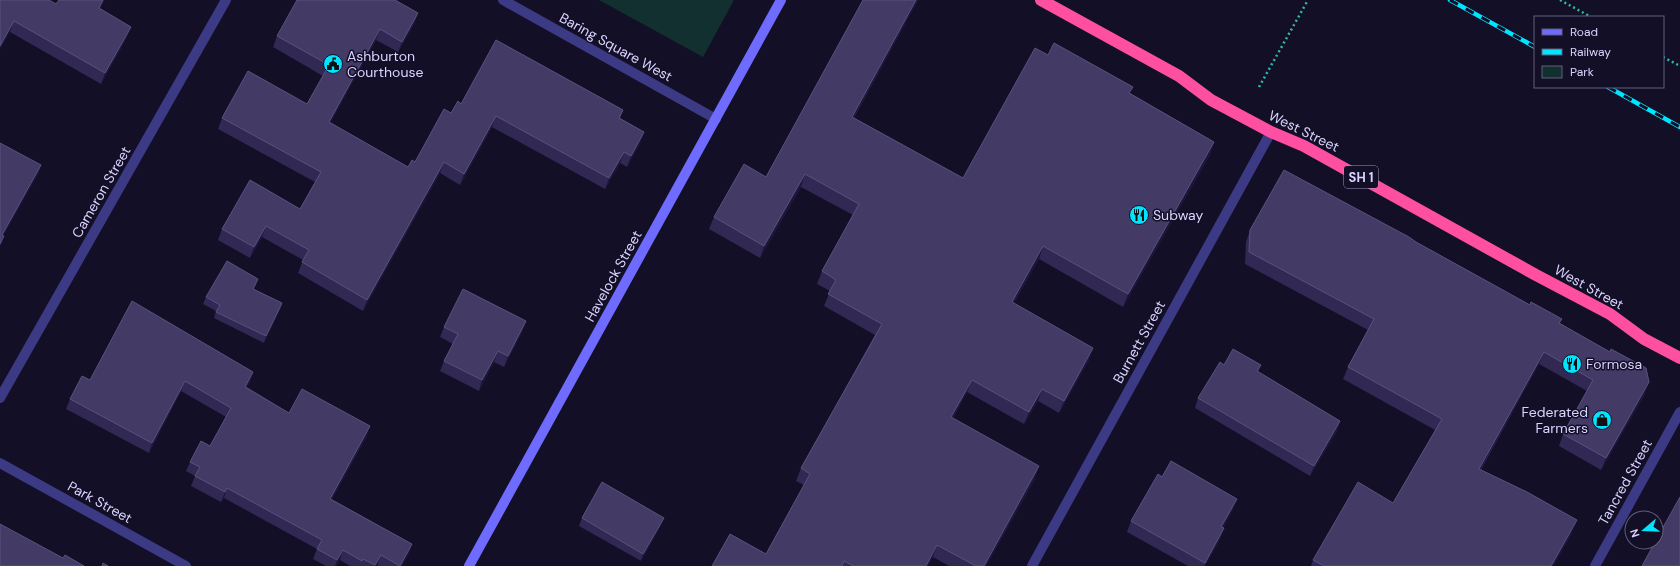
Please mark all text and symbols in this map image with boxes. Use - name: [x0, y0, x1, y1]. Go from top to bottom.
- street label: Baring Square West: [556, 9, 676, 85]
- legend: [1534, 16, 1664, 88]
- text: Road: [1570, 24, 1598, 40]
- text: Railway: [1570, 44, 1611, 60]
- place label: Ashburton Courthouse: [347, 47, 423, 81]
- public building icon: Ashburton Courthouse: [322, 53, 344, 75]
- text: Park: [1570, 64, 1594, 80]
- street label: West Street: [1266, 106, 1342, 156]
- street label: Cameron Street: [68, 143, 134, 241]
- road number: SH 1: [1344, 166, 1378, 188]
- restaurant icon: Subway: [1128, 204, 1150, 226]
- place label: Subway: [1153, 206, 1203, 224]
- street label: Havelock Street: [580, 227, 646, 325]
- street label: West Street: [1551, 261, 1627, 313]
- street label: Burnett Street: [1109, 297, 1169, 387]
- restaurant icon: Formosa: [1561, 353, 1583, 375]
- place label: Formosa: [1586, 355, 1642, 373]
- place label: Federated Farmers: [1522, 403, 1588, 437]
- shop icon: Federated Farmers: [1591, 409, 1613, 431]
- street label: Tancred Street: [1594, 436, 1656, 528]
- street label: Park Street: [65, 477, 135, 527]
- north arrow: [1624, 510, 1664, 550]
- text: N: [1627, 527, 1642, 539]

